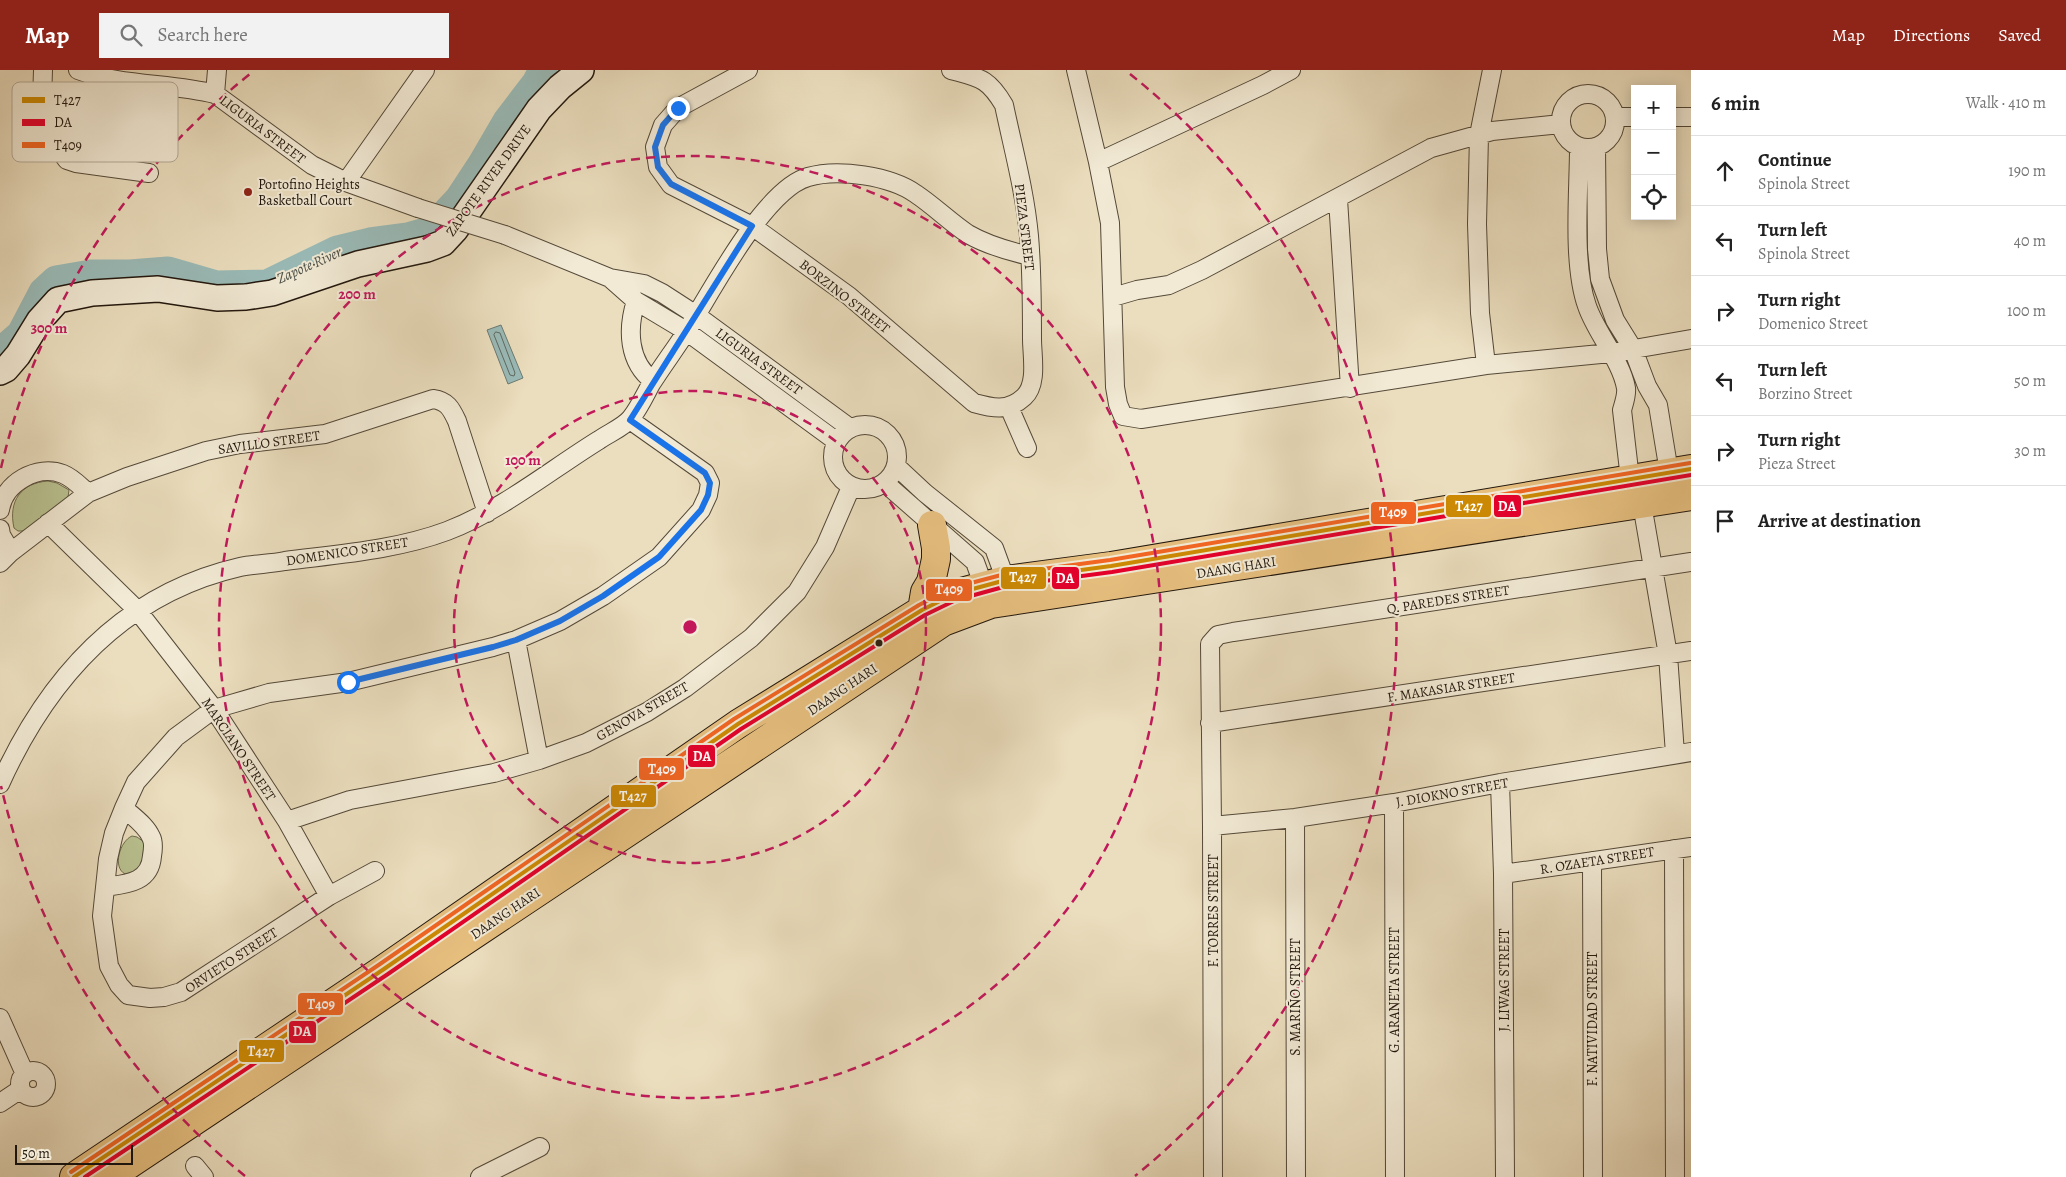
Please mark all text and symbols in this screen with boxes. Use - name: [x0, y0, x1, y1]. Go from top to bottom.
- search box: [99, 13, 449, 58]
- text: Map: [25, 19, 69, 51]
- icon: search: [117, 21, 145, 49]
- text: Search here: [157, 22, 248, 48]
- text: Map: [1832, 23, 1865, 47]
- text: Directions: [1893, 23, 1970, 47]
- text: Saved: [1998, 23, 2041, 47]
- legend: [12, 82, 178, 162]
- map controls: [1631, 85, 1676, 220]
- button: +: [1631, 85, 1676, 130]
- text: 6 min: [1711, 89, 1760, 117]
- text: T427: [54, 91, 81, 110]
- street label: LIGURIA STREET: [216, 91, 310, 168]
- text: Walk · 410 m: [1966, 92, 2046, 114]
- route end: [667, 97, 690, 120]
- text: DA: [54, 113, 73, 132]
- street label: ZAPOTE RIVER DRIVE: [441, 120, 535, 240]
- button: −: [1631, 130, 1676, 175]
- text: T409: [54, 136, 82, 155]
- text: Continue: [1758, 147, 1832, 173]
- icon: ahead: [1711, 157, 1739, 185]
- text: 190 m: [2008, 160, 2046, 182]
- text: Spinola Street: [1758, 173, 1850, 195]
- place label: Portofino Heights Basketball Court: [258, 175, 360, 210]
- button: locate: [1631, 175, 1676, 220]
- street label: PIEZA STREET: [1010, 182, 1039, 272]
- marker: Portofino Heights Basketball Court: [242, 186, 254, 198]
- text: Turn left: [1758, 217, 1827, 243]
- icon: left: [1711, 227, 1739, 255]
- text: 40 m: [2014, 230, 2046, 252]
- water label: Zapote River: [273, 241, 345, 288]
- text: Spinola Street: [1758, 243, 1850, 265]
- street label: BORZINO STREET: [796, 255, 894, 338]
- text: 200 m: [338, 284, 376, 304]
- text: Turn right: [1758, 287, 1840, 313]
- icon: right: [1711, 297, 1739, 325]
- text: 100 m: [2007, 300, 2046, 322]
- text: Domenico Street: [1758, 313, 1868, 335]
- text: 300 m: [31, 318, 68, 338]
- street label: LIGURIA STREET: [711, 323, 806, 400]
- text: Turn left: [1758, 357, 1827, 383]
- icon: left: [1711, 367, 1739, 395]
- text: 50 m: [2014, 370, 2046, 392]
- text: Borzino Street: [1758, 383, 1853, 405]
- street label: SAVILLO STREET: [217, 426, 322, 459]
- text: Turn right: [1758, 427, 1840, 453]
- icon: right: [1711, 437, 1739, 465]
- text: 30 m: [2014, 440, 2046, 462]
- text: 100 m: [505, 450, 541, 470]
- text: Pieza Street: [1758, 453, 1836, 475]
- line badge: T427: [1445, 494, 1492, 518]
- line badge: DA: [1493, 494, 1522, 518]
- text: T427: [1455, 497, 1483, 516]
- text: DA: [1498, 497, 1516, 516]
- line badge: T409: [1370, 501, 1417, 525]
- text: T409: [1379, 503, 1408, 522]
- icon: arrive: [1711, 507, 1739, 535]
- text: Arrive at destination: [1758, 508, 1921, 534]
- street label: DOMENICO STREET: [285, 532, 410, 571]
- street label: DAANG HARI: [1195, 552, 1277, 583]
- line badge: T427: [1000, 566, 1047, 590]
- line badge: DA: [1051, 566, 1080, 590]
- text: T427: [1009, 568, 1037, 587]
- text: DA: [1056, 569, 1074, 588]
- line badge: T409: [925, 578, 973, 602]
- text: T409: [935, 580, 964, 599]
- street label: Q. PAREDES STREET: [1385, 580, 1511, 619]
- centre of rings: [681, 618, 699, 636]
- unlabelled marker: [874, 638, 884, 648]
- street label: DAANG HARI: [804, 659, 881, 720]
- street label: F. MAKASIAR STREET: [1386, 668, 1517, 707]
- route start: [337, 671, 360, 694]
- street label: GENOVA STREET: [593, 677, 692, 746]
- street label: MARCIANO STREET: [197, 694, 280, 805]
- line badge: DA: [687, 744, 716, 768]
- text: DA: [693, 747, 711, 766]
- line badge: T409: [638, 757, 685, 781]
- text: T409: [648, 760, 677, 779]
- street label: J. DIOKNO STREET: [1394, 773, 1510, 812]
- line badge: T427: [610, 784, 657, 808]
- text: T427: [619, 787, 647, 806]
- street label: R. OZAETA STREET: [1539, 842, 1656, 879]
- street label: F. TORRES STREET: [1204, 854, 1223, 968]
- street label: DAANG HARI: [467, 883, 544, 944]
- street label: ORVIETO STREET: [181, 923, 282, 998]
- street label: G. ARANETA STREET: [1385, 927, 1404, 1053]
- street label: J. LIWAG STREET: [1495, 928, 1514, 1031]
- street label: S. MARIÑO STREET: [1286, 938, 1305, 1056]
- street label: F. NATIVIDAD STREET: [1583, 951, 1602, 1087]
- line badge: T409: [297, 992, 344, 1016]
- text: T409: [307, 995, 336, 1014]
- line badge: DA: [288, 1020, 317, 1044]
- text: DA: [293, 1022, 311, 1041]
- line badge: T427: [238, 1039, 285, 1063]
- text: T427: [247, 1042, 275, 1061]
- scale bar: [15, 1142, 132, 1165]
- text: 50 m: [22, 1144, 50, 1163]

